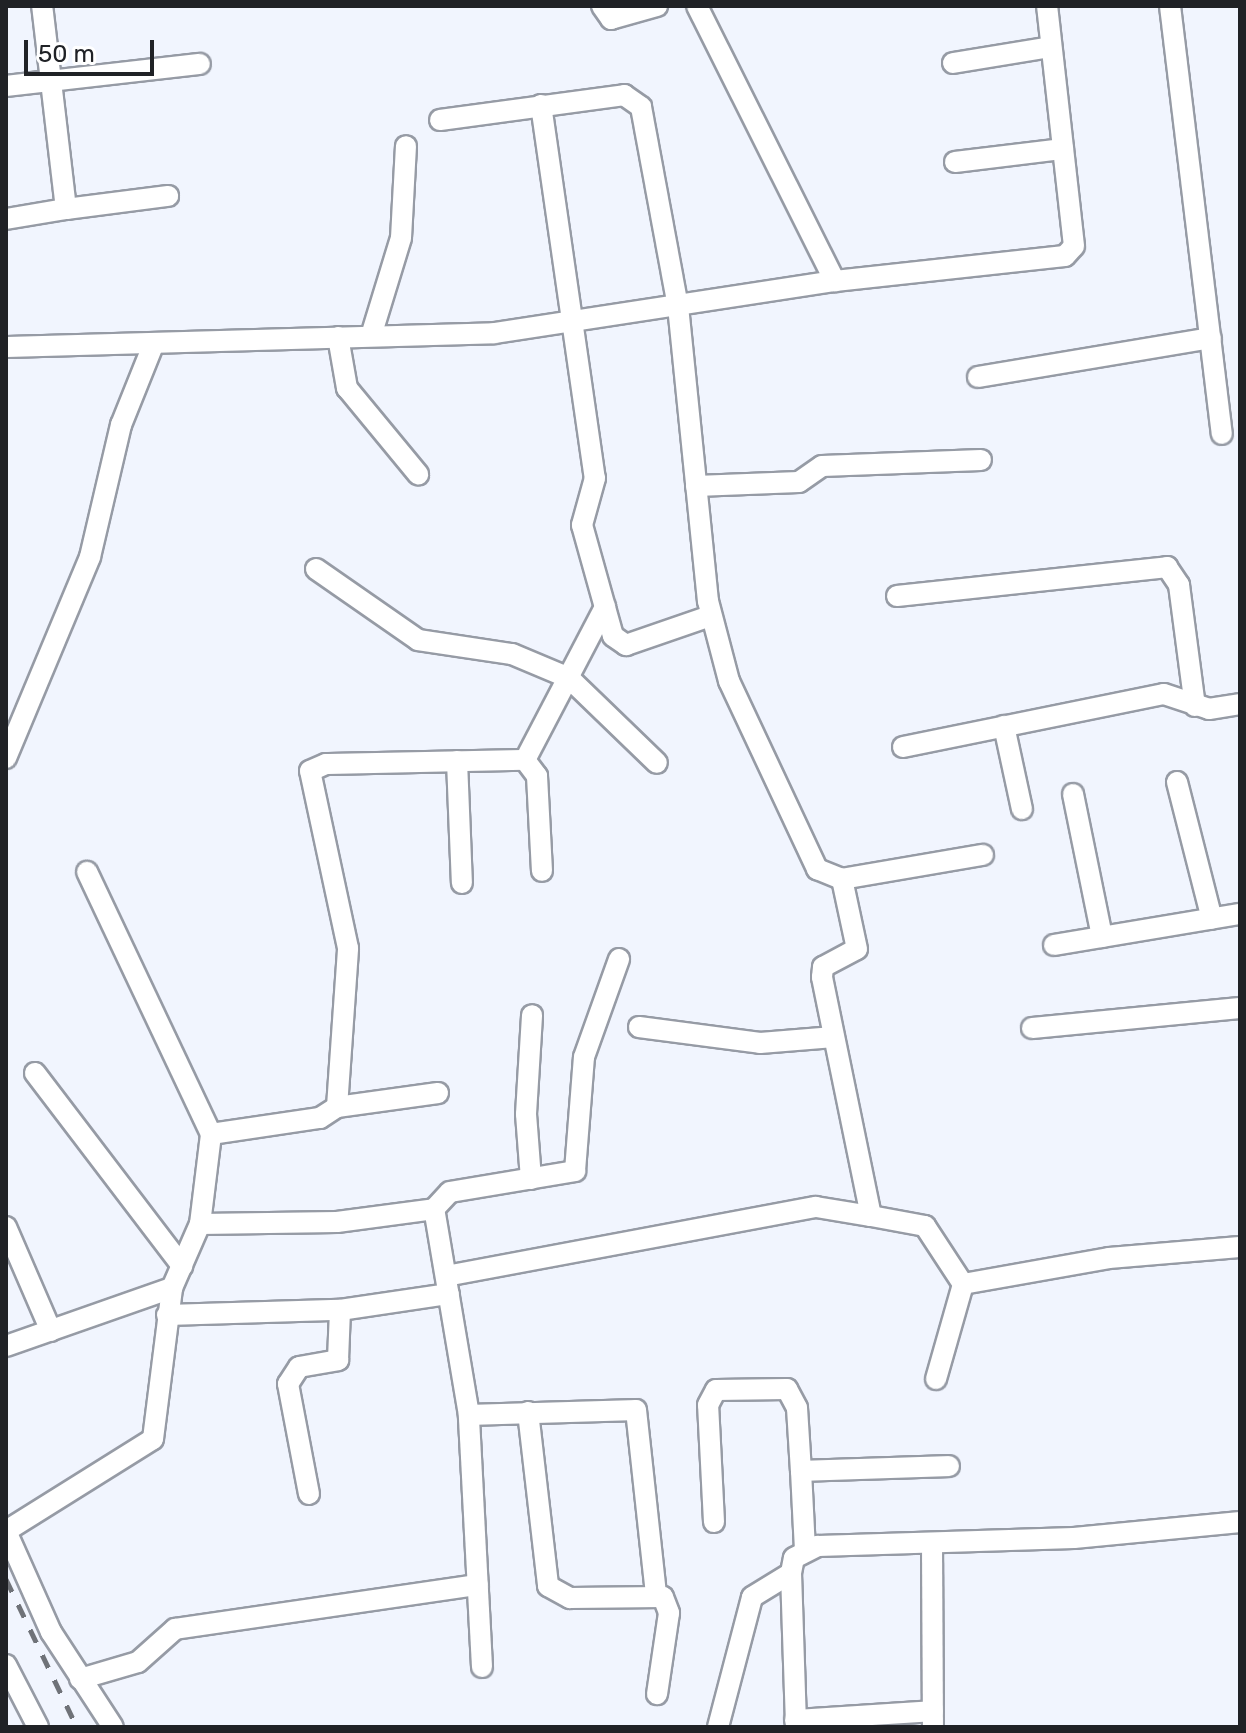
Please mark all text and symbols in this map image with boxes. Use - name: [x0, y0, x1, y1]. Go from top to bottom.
- scale bar: [28, 24, 158, 74]
- text: 50 m: [38, 40, 95, 68]

